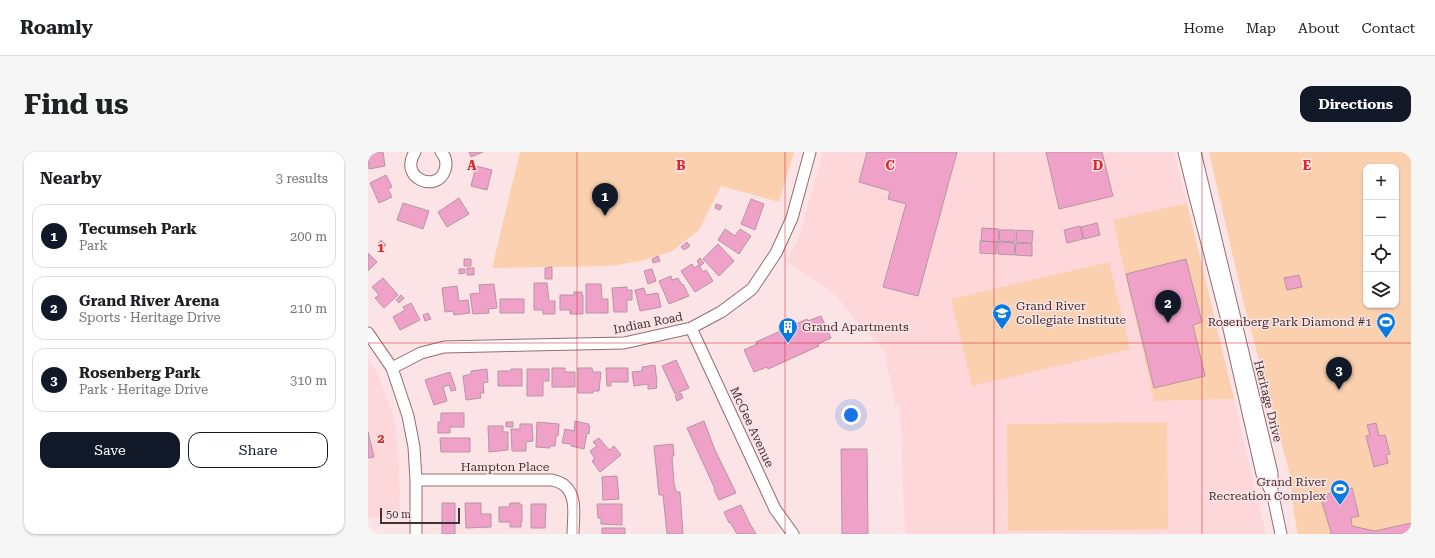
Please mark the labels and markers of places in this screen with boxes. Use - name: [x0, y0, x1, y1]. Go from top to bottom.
- pin: 1: [592, 183, 618, 216]
- pin: 2: [1155, 290, 1181, 323]
- place label: Grand River Collegiate Institute: [1016, 299, 1127, 327]
- school or university icon: Grand River Collegiate Institute: [991, 302, 1013, 330]
- sports icon: Rosenberg Park Diamond #1: [1375, 311, 1397, 339]
- place label: Rosenberg Park Diamond #1: [1208, 315, 1372, 329]
- building icon: Grand Apartments: [777, 316, 799, 344]
- place label: Grand Apartments: [802, 320, 909, 334]
- pin: 3: [1326, 357, 1352, 390]
- place label: Grand River Recreation Complex: [1208, 475, 1326, 503]
- sports icon: Grand River Recreation Complex: [1329, 478, 1351, 506]

